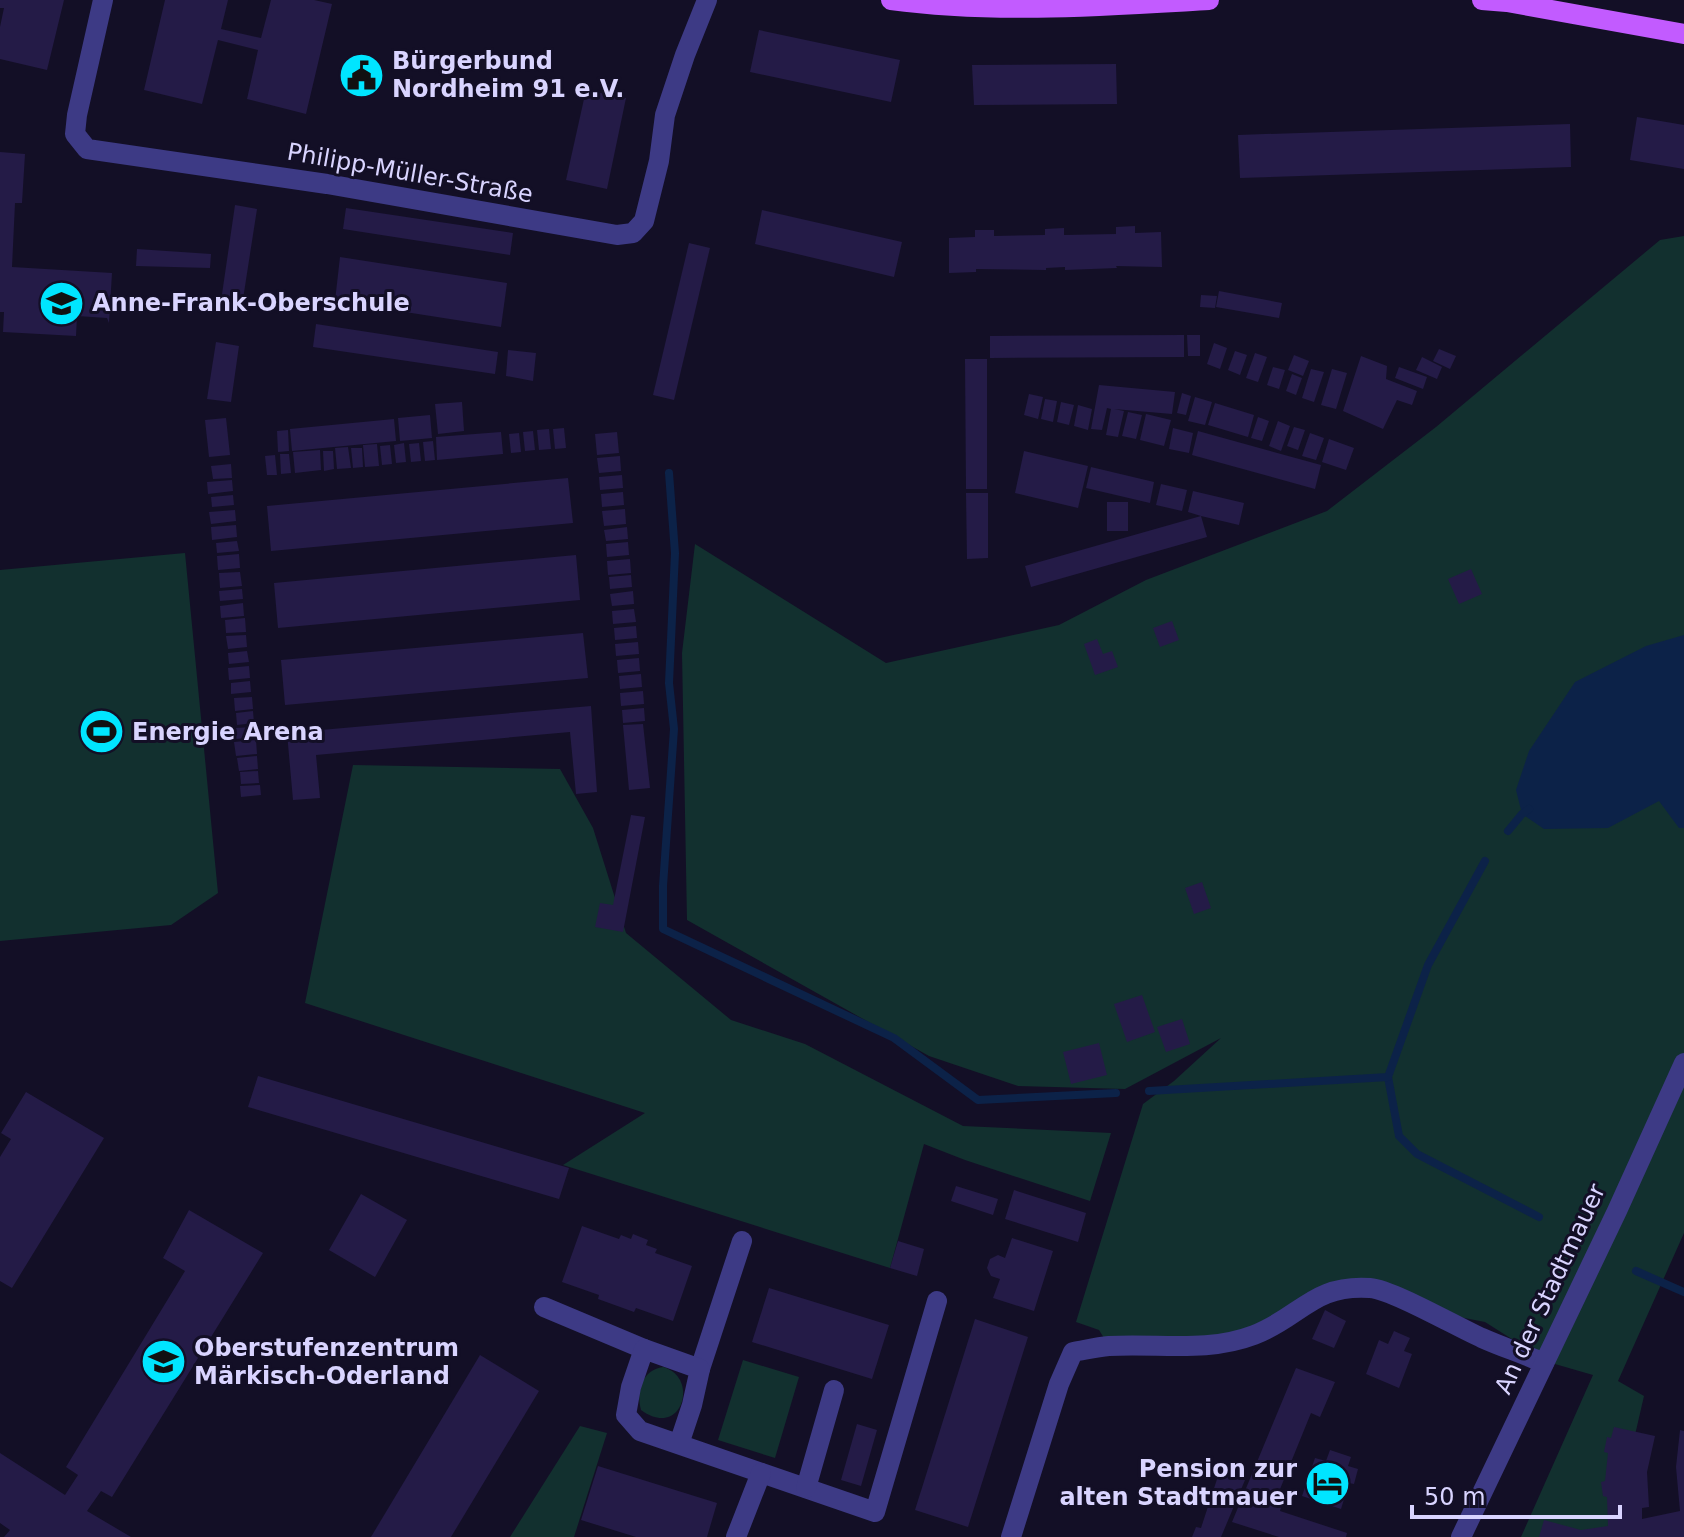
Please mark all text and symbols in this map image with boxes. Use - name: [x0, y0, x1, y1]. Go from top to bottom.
- place label: Bürgerbund Nordheim 91 e.V.: [392, 47, 624, 103]
- public building icon: Bürgerbund Nordheim 91 e.V.: [337, 51, 385, 99]
- street label: Philipp-Müller-Straße: [285, 138, 535, 208]
- school or university icon: Anne-Frank-Oberschule: [37, 279, 85, 327]
- place label: Anne-Frank-Oberschule: [92, 289, 410, 317]
- sports icon: Energie Arena: [77, 708, 125, 756]
- place label: Energie Arena: [132, 718, 324, 746]
- street label: An der Stadtmauer: [1489, 1179, 1611, 1399]
- place label: Oberstufenzentrum Märkisch-Oderland: [194, 1334, 459, 1390]
- school or university icon: Oberstufenzentrum Märkisch-Oderland: [139, 1338, 187, 1386]
- place label: Pension zur alten Stadtmauer: [1059, 1455, 1297, 1511]
- hotel icon: Pension zur alten Stadtmauer: [1304, 1459, 1352, 1507]
- scale bar: [1412, 1469, 1620, 1519]
- text: 50 m: [1424, 1483, 1486, 1511]

